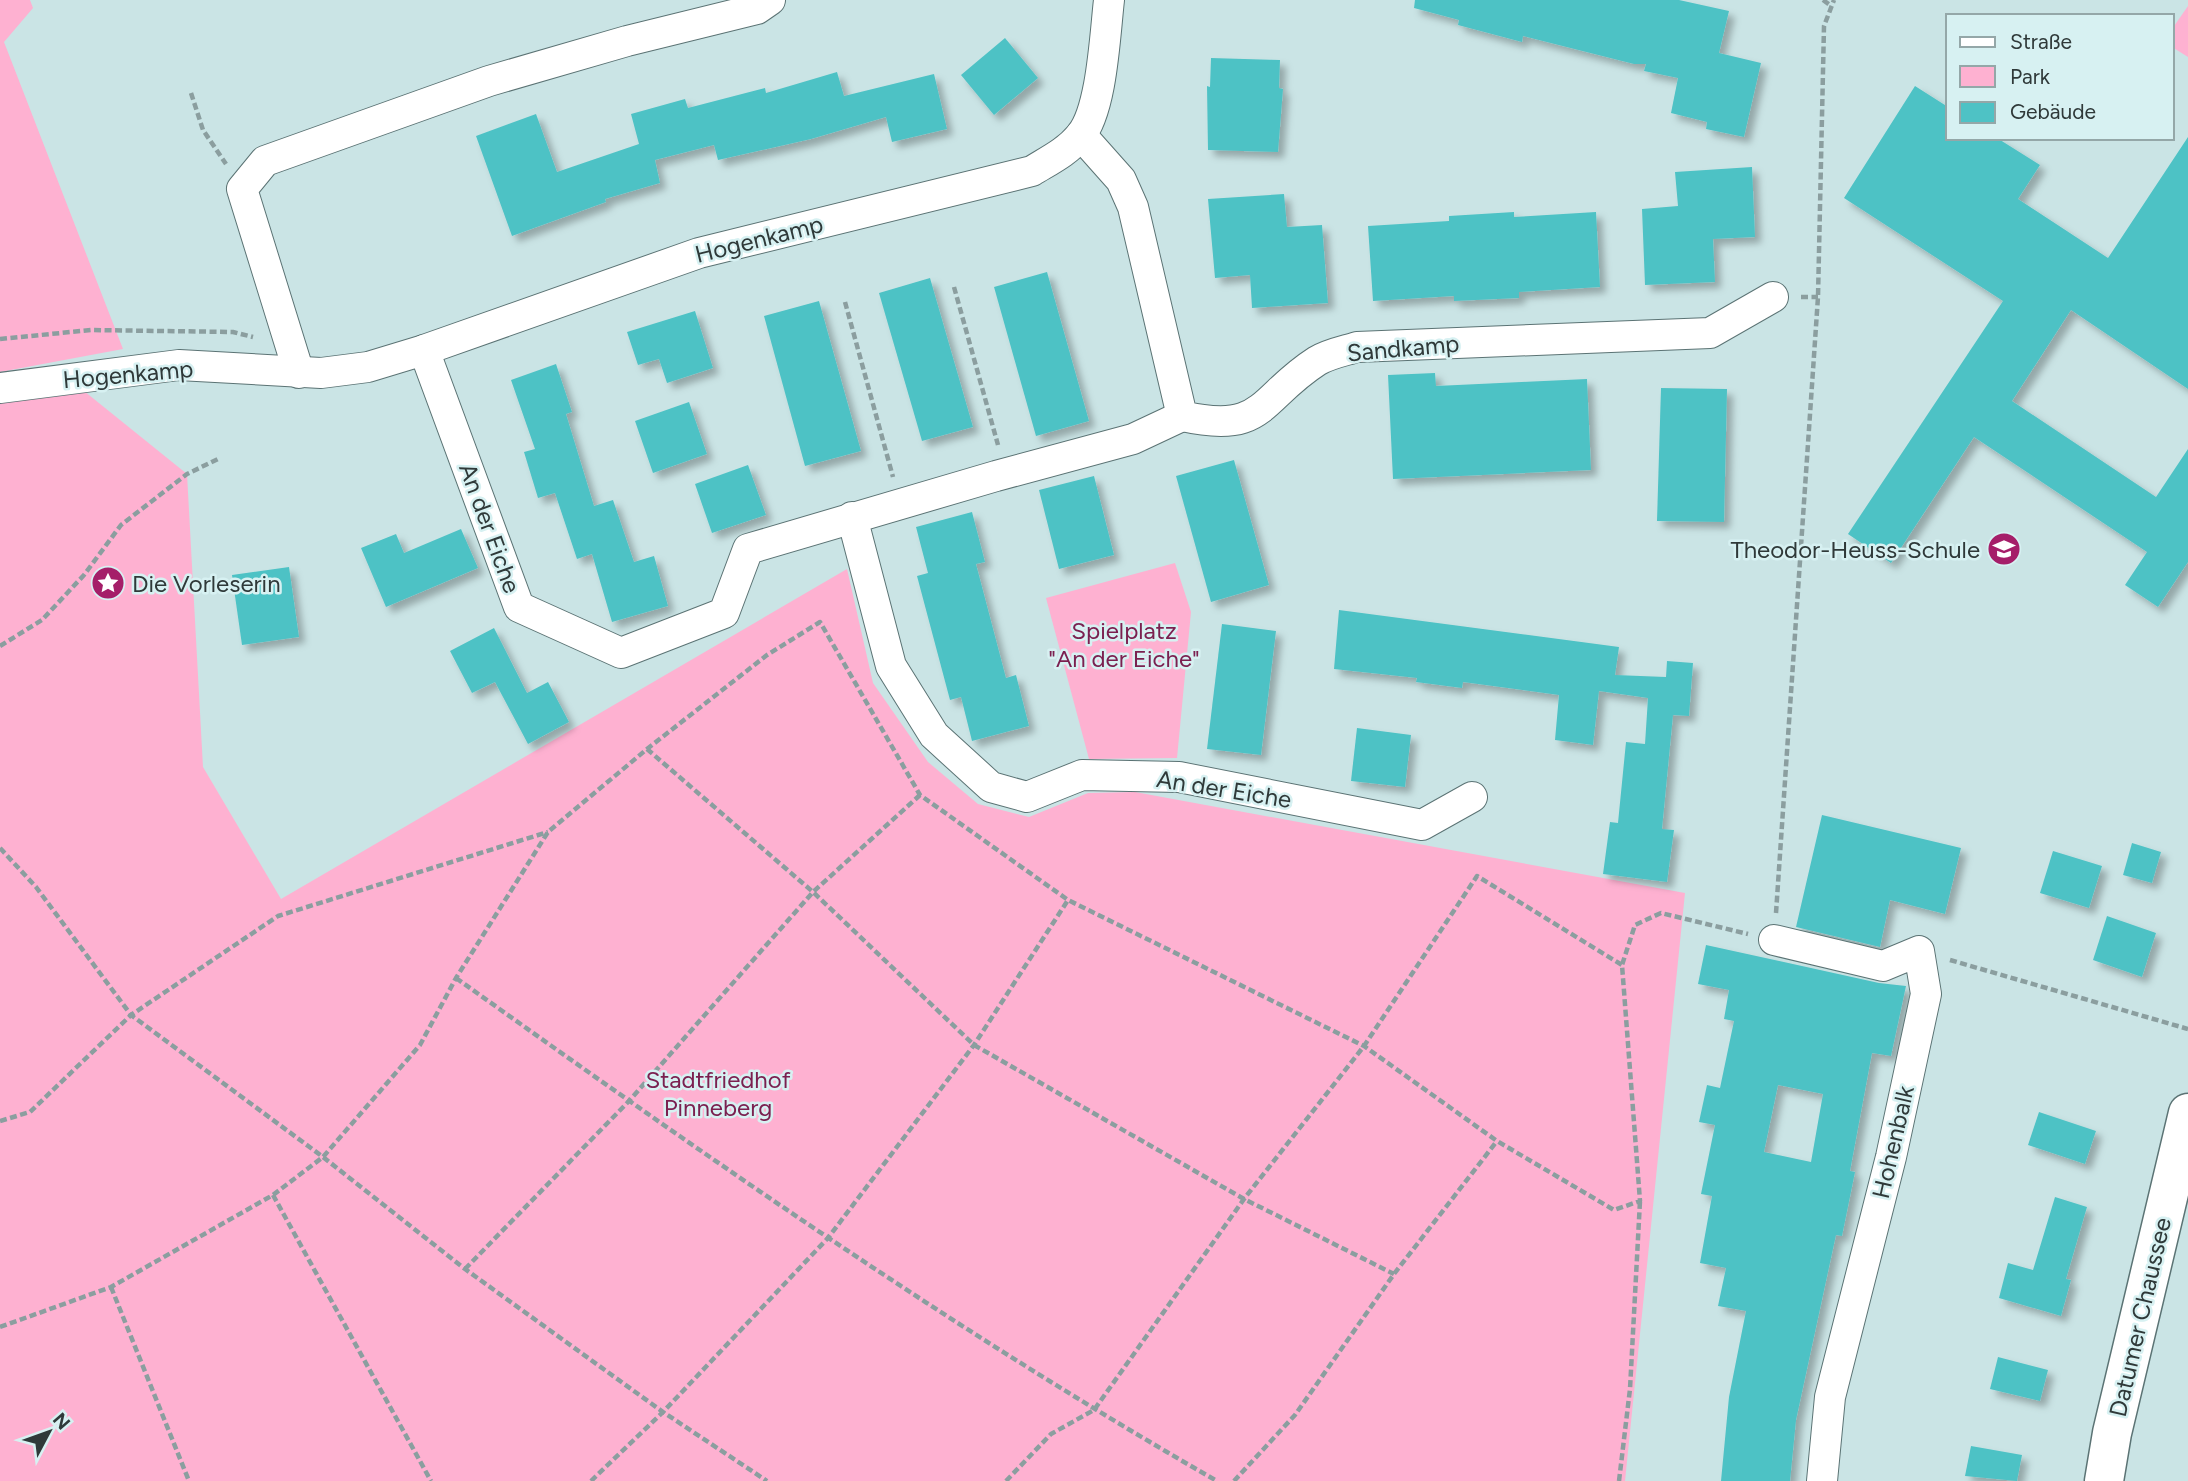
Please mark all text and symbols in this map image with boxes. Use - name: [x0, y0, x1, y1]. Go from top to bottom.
- legend: [1946, 14, 2174, 140]
- text: Straße: [2010, 29, 2072, 54]
- text: Park: [2010, 64, 2051, 89]
- text: Gebäude: [2010, 99, 2096, 124]
- street label: Hogenkamp: [692, 209, 826, 269]
- street label: Sandkamp: [1346, 329, 1460, 367]
- street label: Hogenkamp: [62, 354, 194, 394]
- street label: An der Eiche: [453, 459, 527, 597]
- school or university icon: Theodor-Heuss-Schule: [1985, 530, 2023, 568]
- place label: Theodor-Heuss-Schule: [1730, 535, 1980, 564]
- place icon: Die Vorleserin: [89, 564, 127, 602]
- place label: Die Vorleserin: [132, 569, 281, 598]
- park label: Spielplatz "An der Eiche": [1048, 616, 1200, 673]
- street label: An der Eiche: [1155, 764, 1293, 814]
- park label: Stadtfriedhof Pinneberg: [646, 1065, 791, 1122]
- street label: Hohenbalk: [1866, 1082, 1920, 1201]
- street label: Datumer Chaussee: [2103, 1215, 2177, 1419]
- north arrow: [14, 1397, 84, 1467]
- text: N: [48, 1408, 75, 1434]

